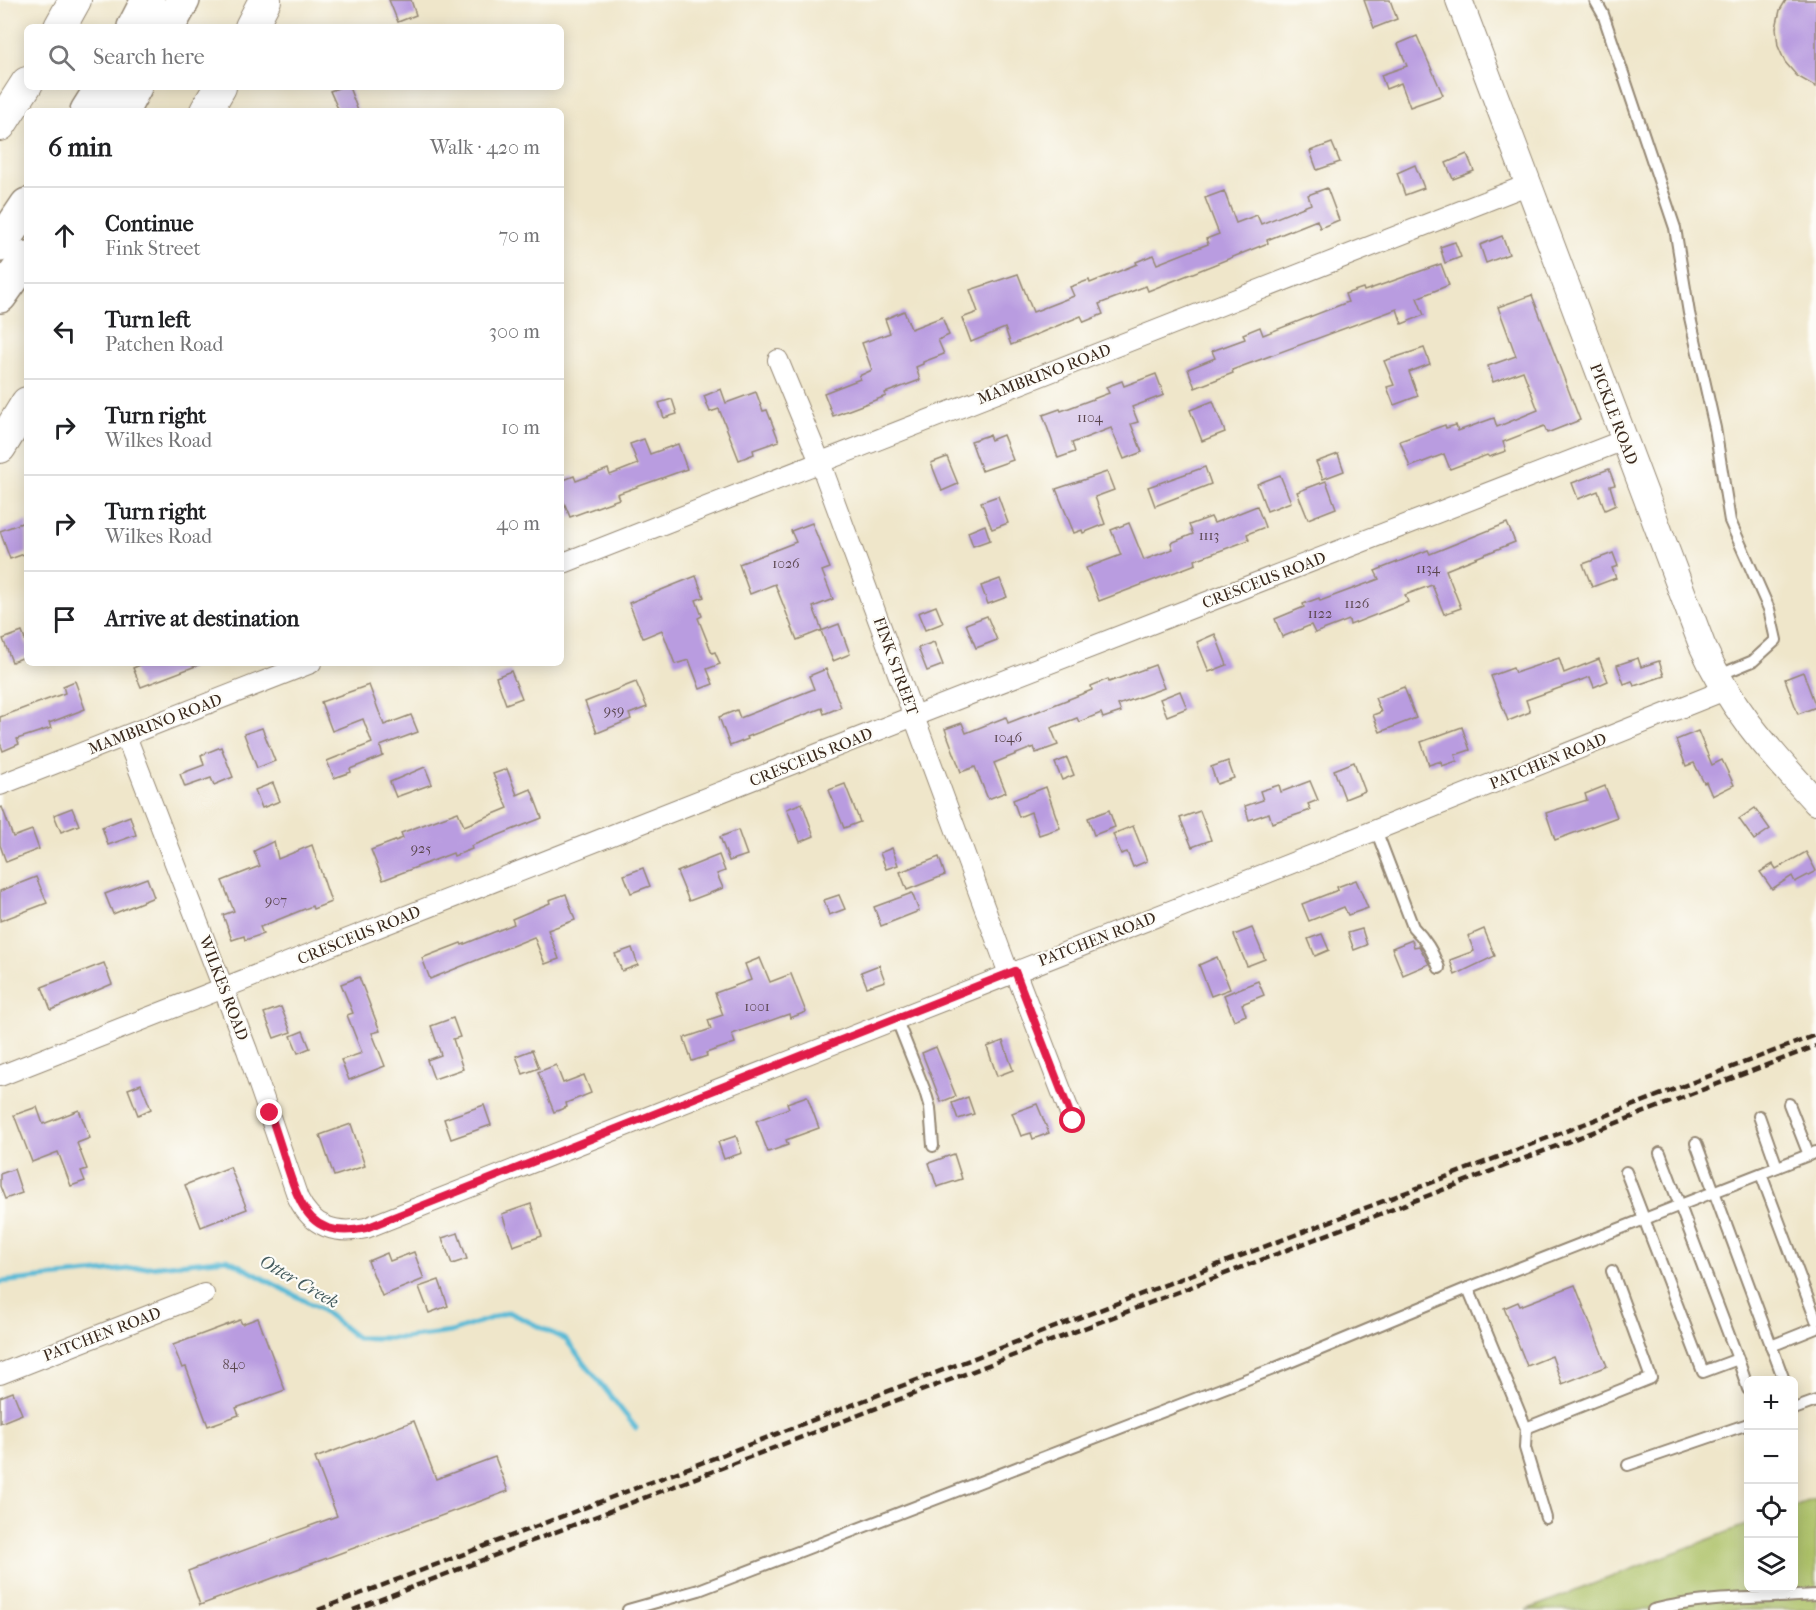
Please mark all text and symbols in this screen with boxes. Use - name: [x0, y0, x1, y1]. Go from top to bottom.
- search box: [24, 24, 564, 90]
- icon: search: [45, 41, 78, 74]
- text: Search here: [93, 44, 205, 70]
- text: 6 min: [48, 132, 112, 163]
- text: Walk · 420 m: [430, 136, 540, 159]
- text: Continue: [105, 211, 194, 237]
- icon: ahead: [48, 219, 81, 252]
- text: 70 m: [498, 224, 540, 247]
- text: Fink Street: [105, 237, 201, 260]
- text: Turn left: [105, 307, 191, 333]
- icon: left: [48, 315, 81, 348]
- text: 300 m: [489, 320, 540, 343]
- text: Patchen Road: [105, 333, 223, 356]
- street label: MAMBRINO ROAD: [974, 340, 1114, 408]
- street label: PICKLE ROAD: [1586, 361, 1642, 467]
- text: Turn right: [105, 403, 206, 429]
- house number: 1104: [1077, 409, 1104, 426]
- icon: right: [48, 411, 81, 444]
- text: 10 m: [501, 416, 540, 439]
- text: Wilkes Road: [105, 429, 212, 452]
- text: Turn right: [105, 499, 206, 525]
- icon: right: [48, 507, 81, 540]
- text: 40 m: [496, 512, 540, 535]
- text: Wilkes Road: [105, 525, 212, 548]
- house number: 1113: [1199, 527, 1219, 544]
- street label: CRESCEUS ROAD: [1199, 548, 1329, 612]
- house number: 1026: [772, 555, 800, 572]
- house number: 1134: [1416, 560, 1441, 577]
- house number: 1126: [1345, 595, 1370, 612]
- icon: arrive: [48, 603, 81, 636]
- house number: 1122: [1308, 605, 1332, 622]
- text: Arrive at destination: [105, 606, 299, 632]
- street label: FINK STREET: [869, 614, 923, 718]
- street label: MAMBRINO ROAD: [85, 690, 225, 758]
- house number: 959: [604, 702, 624, 719]
- street label: CRESCEUS ROAD: [747, 724, 875, 790]
- house number: 1046: [994, 729, 1023, 746]
- street label: PATCHEN ROAD: [1487, 729, 1609, 793]
- house number: 925: [411, 840, 431, 857]
- house number: 907: [265, 892, 287, 909]
- street label: CRESCEUS ROAD: [295, 902, 423, 968]
- street label: PATCHEN ROAD: [1035, 908, 1159, 970]
- street label: WILKES ROAD: [195, 932, 253, 1043]
- house number: 1001: [744, 998, 770, 1015]
- route end: [256, 1099, 282, 1125]
- route start: [1059, 1107, 1085, 1133]
- water label: Otter Creek: [256, 1251, 342, 1313]
- street label: PATCHEN ROAD: [40, 1303, 164, 1365]
- house number: 840: [223, 1356, 245, 1373]
- map controls: [1744, 1376, 1798, 1592]
- button: +: [1744, 1376, 1798, 1430]
- button: −: [1744, 1430, 1798, 1484]
- button: locate: [1744, 1484, 1798, 1538]
- button: layers: [1744, 1538, 1798, 1592]

